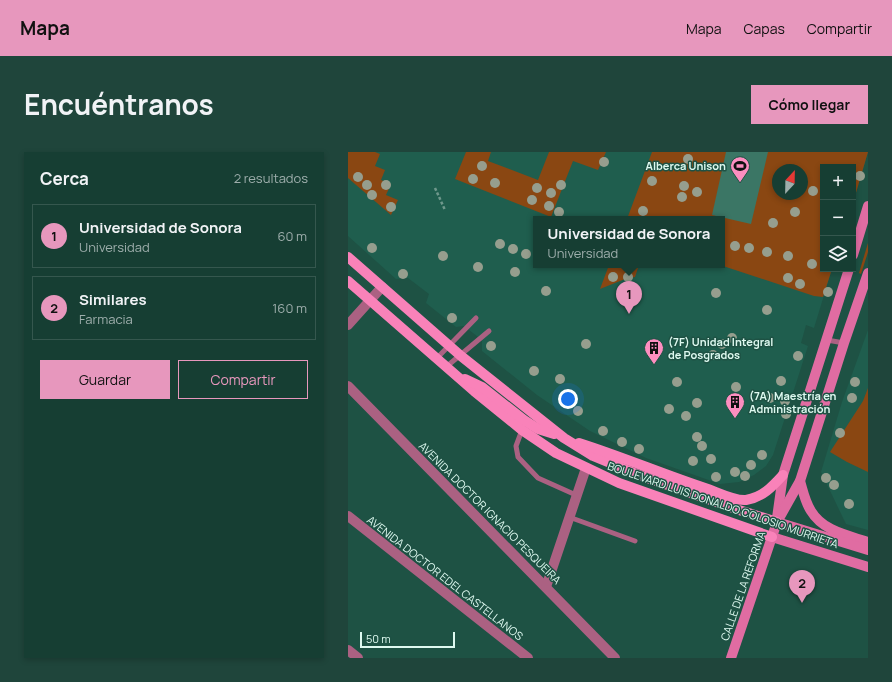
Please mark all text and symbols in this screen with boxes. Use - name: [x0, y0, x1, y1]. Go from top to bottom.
- text: Mapa: [20, 15, 70, 41]
- text: Mapa: [686, 19, 722, 38]
- text: Capas: [744, 19, 785, 38]
- text: Compartir: [807, 19, 872, 38]
- text: Encuéntranos: [24, 85, 214, 123]
- button: Cómo llegar: [751, 85, 868, 124]
- sports icon: Alberca Unison: [729, 155, 751, 183]
- place label: Alberca Unison: [646, 158, 726, 173]
- north arrow: [772, 164, 808, 200]
- map controls: [820, 164, 856, 272]
- button: +: [820, 164, 856, 200]
- text: Cerca: [40, 167, 89, 190]
- text: 2 resultados: [234, 169, 308, 187]
- button: −: [820, 200, 856, 236]
- popup: [533, 216, 725, 268]
- text: Universidad de Sonora: [79, 217, 242, 238]
- text: Universidad de Sonora: [548, 223, 710, 244]
- text: 1: [51, 227, 57, 245]
- text: 60 m: [277, 227, 307, 245]
- button: layers: [820, 236, 856, 272]
- text: Universidad: [79, 238, 150, 256]
- text: Universidad: [548, 244, 618, 262]
- pin: 1: [616, 281, 642, 314]
- text: Similares: [79, 289, 147, 310]
- text: 2: [50, 299, 58, 317]
- text: 160 m: [272, 299, 307, 317]
- text: Farmacia: [79, 310, 133, 328]
- place label: (7F) Unidad Integral de Posgrados: [668, 334, 773, 362]
- building icon: (7F) Unidad Integral de Posgrados: [643, 337, 665, 365]
- button: Guardar: [40, 360, 170, 399]
- button: Compartir: [178, 360, 308, 399]
- place label: (7A) Maestría en Administración: [749, 388, 837, 416]
- your location: [558, 389, 578, 409]
- building icon: (7A) Maestría en Administración: [724, 391, 746, 419]
- street label: AVENIDA DOCTOR IGNACIO PESQUEIRA: [416, 438, 565, 587]
- street label: BOULEVARD LUIS DONALDO COLOSIO MURRIETA: [606, 458, 841, 551]
- street label: AVENIDA DOCTOR EDEL CASTELLANOS: [364, 512, 527, 643]
- street label: CALLE DE LA REFORMA: [717, 529, 768, 643]
- pin: 2: [789, 570, 815, 603]
- scale bar: [360, 630, 455, 649]
- text: 50 m: [366, 631, 391, 646]

